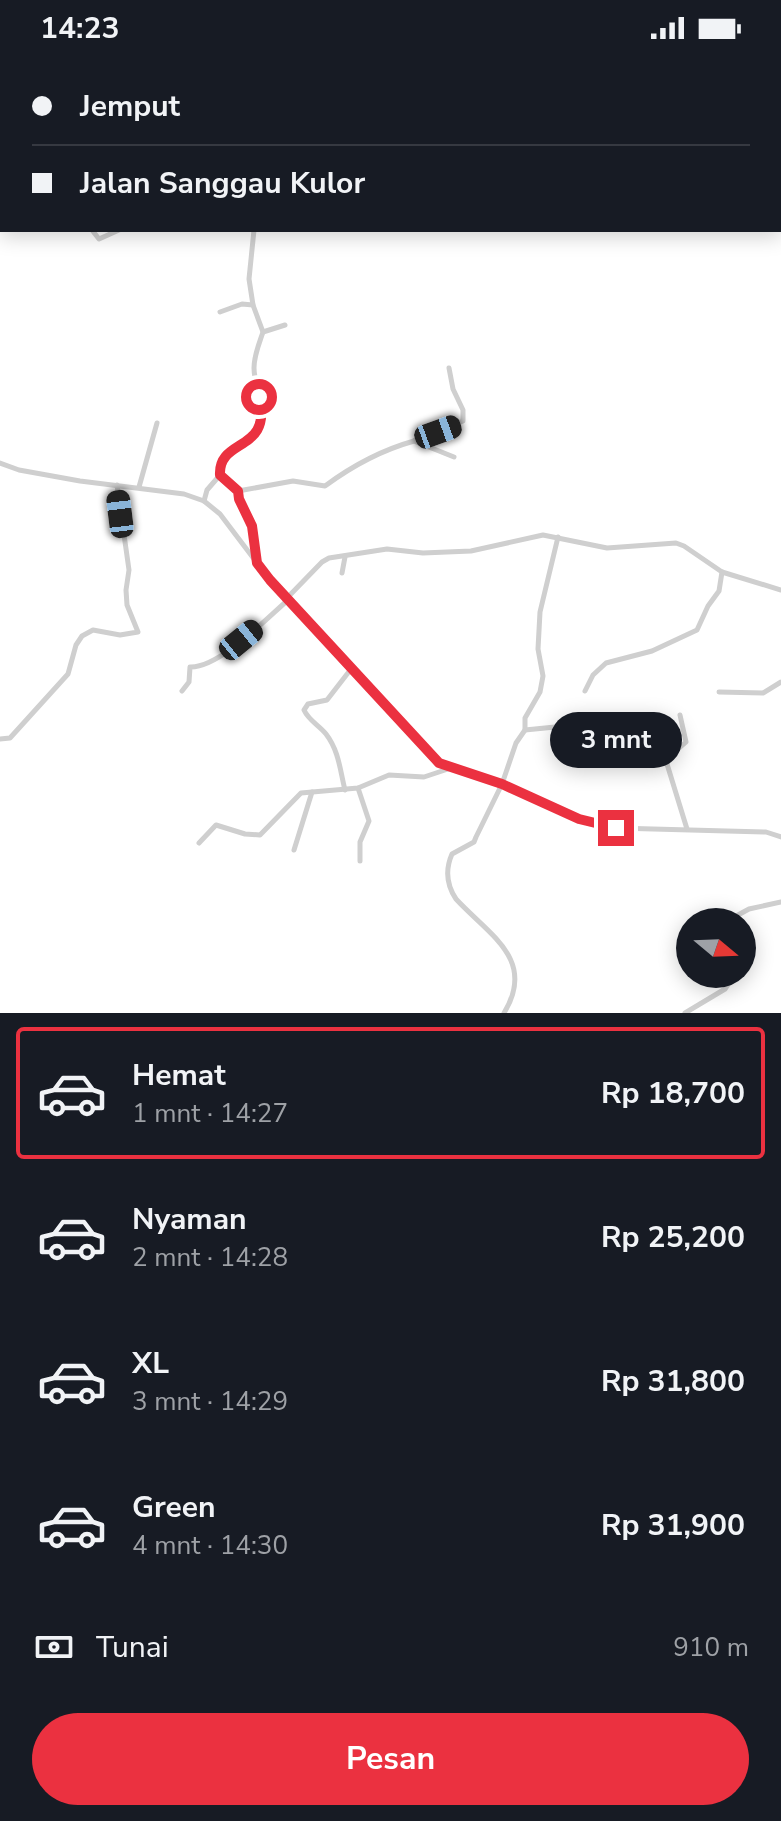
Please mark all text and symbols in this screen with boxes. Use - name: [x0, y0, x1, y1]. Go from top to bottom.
- text: 14:23: [40, 8, 119, 49]
- text: Jemput: [80, 86, 180, 127]
- text: Jalan Sanggau Kulor: [80, 163, 365, 204]
- route start: [241, 379, 277, 415]
- car: [411, 413, 465, 451]
- car: [105, 489, 135, 539]
- car: [215, 616, 267, 664]
- callout: 3 mnt: [550, 712, 682, 768]
- text: 3 mnt: [581, 722, 651, 757]
- route end: [598, 810, 634, 846]
- north arrow: [676, 908, 756, 988]
- map controls: [676, 908, 756, 988]
- text: Hemat: [132, 1055, 226, 1096]
- icon: car: [36, 1057, 108, 1129]
- text: Rp 18,700: [601, 1073, 745, 1114]
- text: 1 mnt · 14:27: [132, 1096, 288, 1131]
- text: Nyaman: [132, 1199, 247, 1240]
- icon: car: [36, 1201, 108, 1273]
- text: Rp 25,200: [601, 1217, 745, 1258]
- text: 2 mnt · 14:28: [132, 1240, 288, 1275]
- text: XL: [132, 1343, 169, 1384]
- icon: car: [36, 1345, 108, 1417]
- text: Rp 31,800: [601, 1361, 745, 1402]
- text: 3 mnt · 14:29: [132, 1384, 288, 1419]
- text: Green: [132, 1487, 216, 1528]
- icon: car: [36, 1489, 108, 1561]
- text: Rp 31,900: [601, 1505, 745, 1546]
- text: 4 mnt · 14:30: [132, 1528, 288, 1563]
- icon: cash: [32, 1625, 76, 1669]
- text: Tunai: [96, 1627, 169, 1668]
- text: 910 m: [673, 1630, 749, 1665]
- button: Pesan: [32, 1713, 749, 1805]

